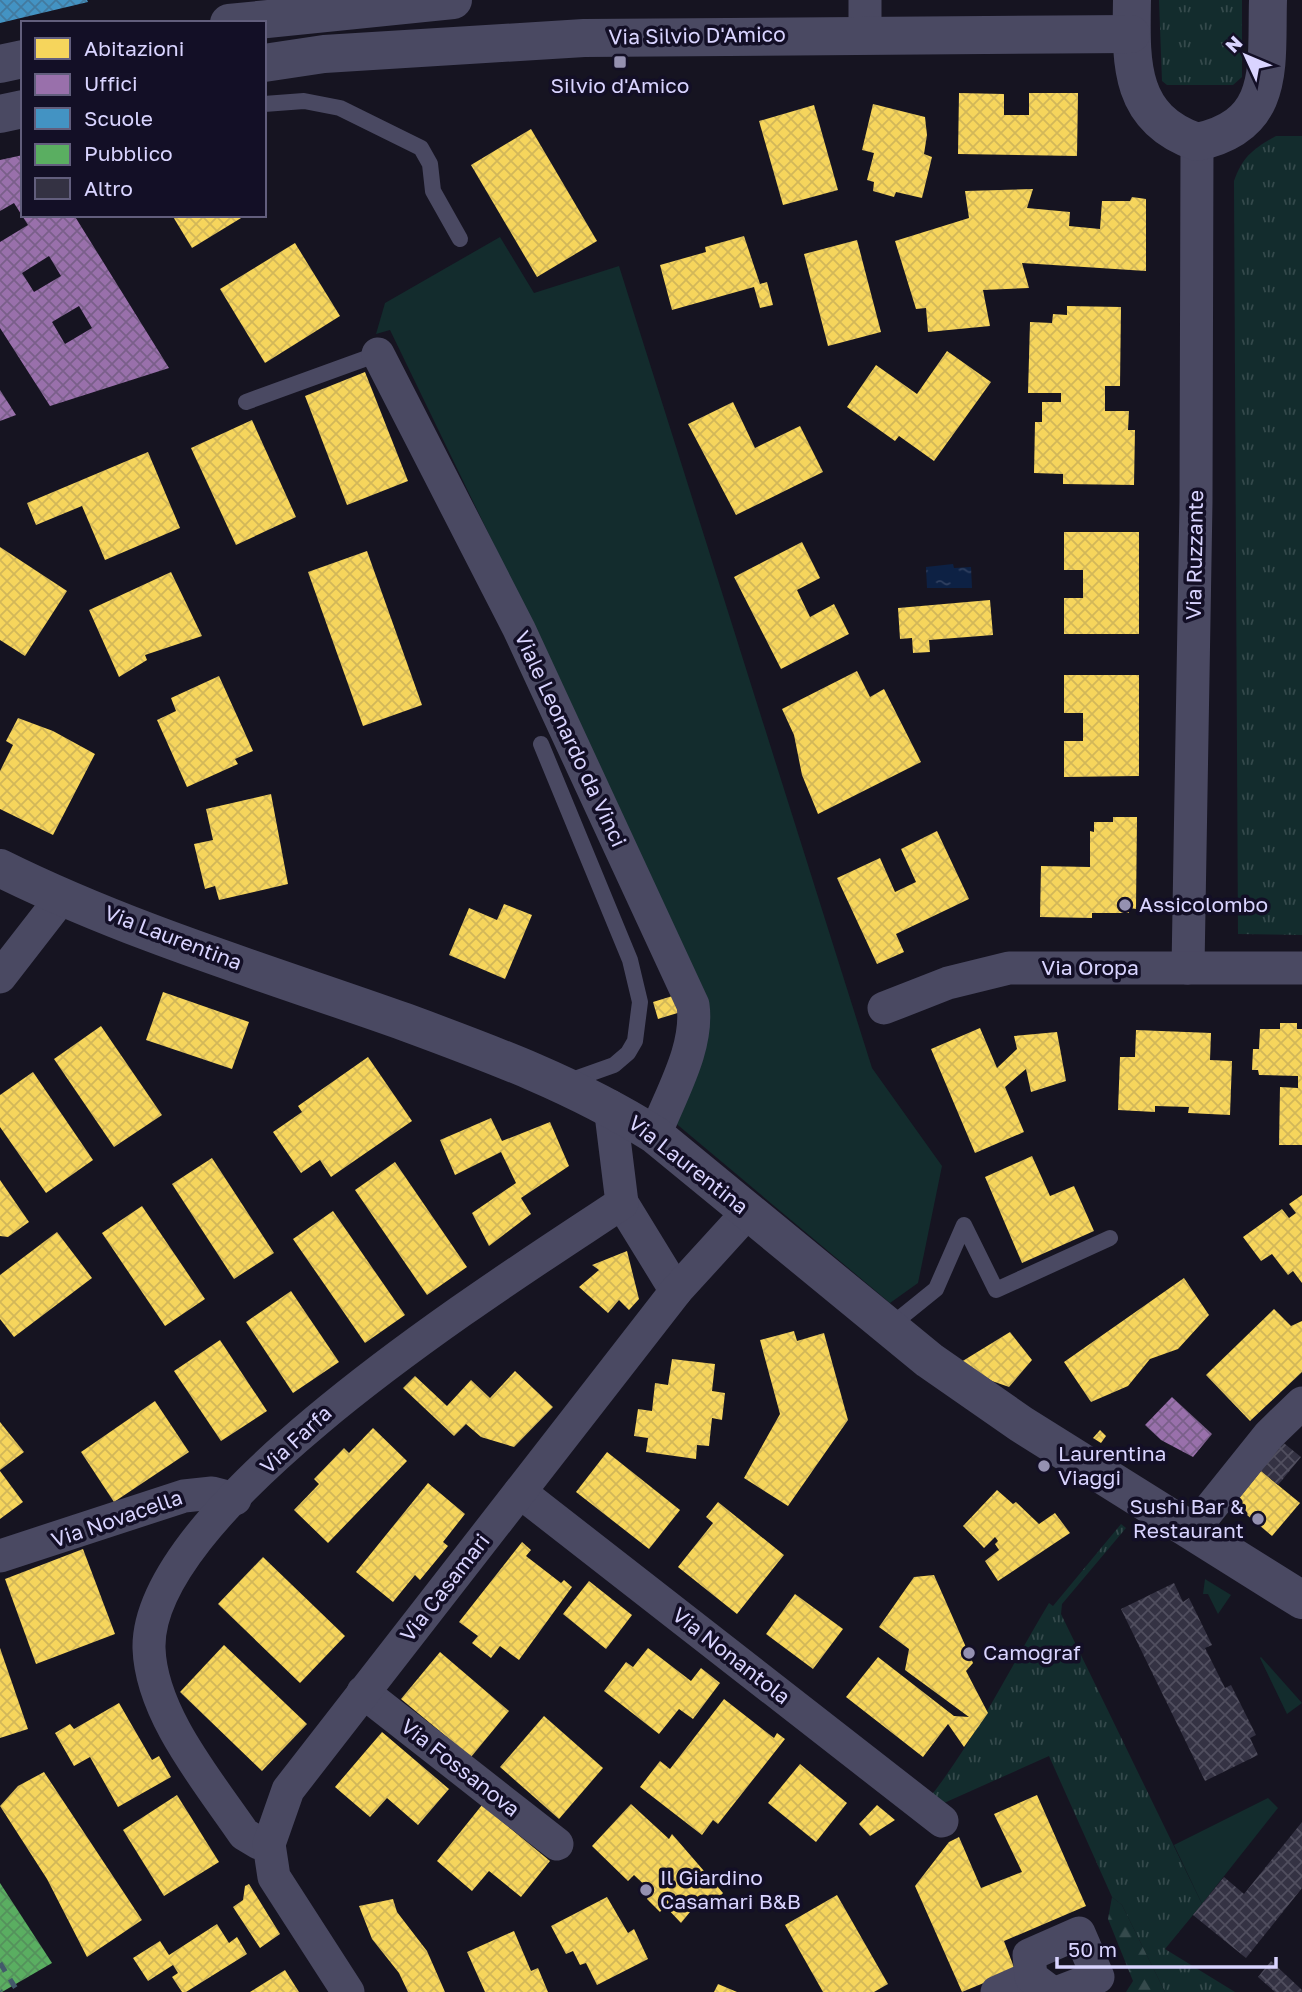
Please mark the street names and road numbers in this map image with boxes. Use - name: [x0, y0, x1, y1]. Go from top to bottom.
- street label: Via Silvio D'Amico: [608, 20, 786, 50]
- street label: Via Ruzzante: [1180, 490, 1208, 620]
- street label: Viale Leonardo da Vinci: [509, 626, 632, 851]
- street label: Via Laurentina: [101, 899, 246, 975]
- street label: Via Oropa: [1041, 954, 1139, 980]
- street label: Via Laurentina: [623, 1109, 754, 1219]
- street label: Via Farfa: [254, 1400, 337, 1479]
- street label: Via Novacella: [48, 1483, 186, 1553]
- street label: Via Casamari: [394, 1528, 495, 1647]
- street label: Via Nonantola: [667, 1601, 796, 1709]
- street label: Via Fossanova: [396, 1713, 525, 1822]

